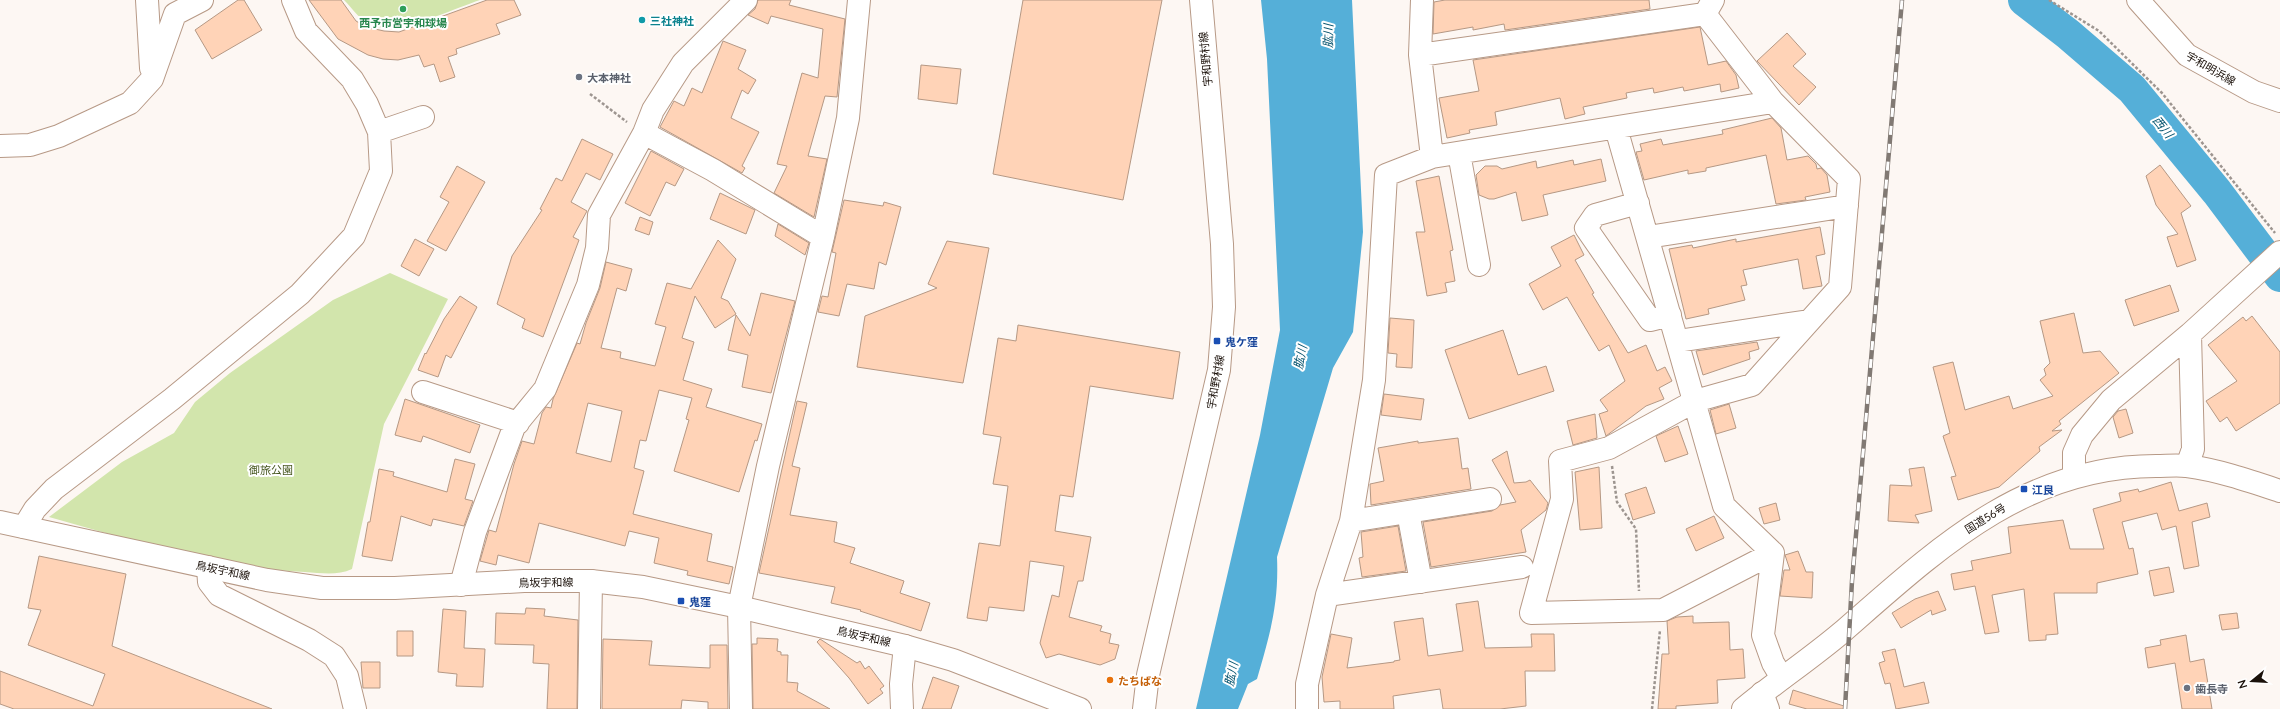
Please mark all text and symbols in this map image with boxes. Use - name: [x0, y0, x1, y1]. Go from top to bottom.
- marker: 西予市営宇和球場: [398, 4, 408, 14]
- place label: 三社神社: [650, 14, 694, 27]
- marker: 三社神社: [637, 15, 647, 25]
- place label: 西予市営宇和球場: [359, 16, 447, 29]
- water label: 肱川: [1320, 22, 1336, 48]
- street label: 宇和野村線: [1196, 31, 1214, 87]
- street label: 宇和明浜線: [2184, 49, 2238, 87]
- place label: 大本神社: [587, 71, 631, 84]
- marker: 大本神社: [574, 72, 584, 82]
- water label: 西川: [2150, 113, 2178, 143]
- place label: 鬼ケ窪: [1225, 335, 1258, 348]
- marker: 鬼ケ窪: [1212, 336, 1222, 346]
- water label: 肱川: [1290, 342, 1310, 370]
- street label: 宇和野村線: [1204, 354, 1226, 410]
- park label: 御旅公園: [248, 463, 293, 476]
- place label: 江良: [2032, 483, 2054, 496]
- marker: 江良: [2019, 484, 2029, 494]
- street label: 国道56号: [1962, 500, 2008, 536]
- street label: 鳥坂宇和線: [195, 558, 251, 582]
- street label: 鳥坂宇和線: [518, 575, 574, 589]
- place label: 鬼窪: [689, 595, 711, 608]
- marker: 鬼窪: [676, 596, 686, 606]
- street label: 鳥坂宇和線: [836, 623, 892, 649]
- water label: 肱川: [1221, 659, 1241, 687]
- north arrow: [2232, 661, 2272, 701]
- place label: たちばな: [1118, 674, 1162, 687]
- marker: たちばな: [1105, 675, 1115, 685]
- text: N: [2235, 678, 2250, 690]
- place label: 歯長寺: [2195, 682, 2228, 695]
- marker: 歯長寺: [2182, 683, 2192, 693]

